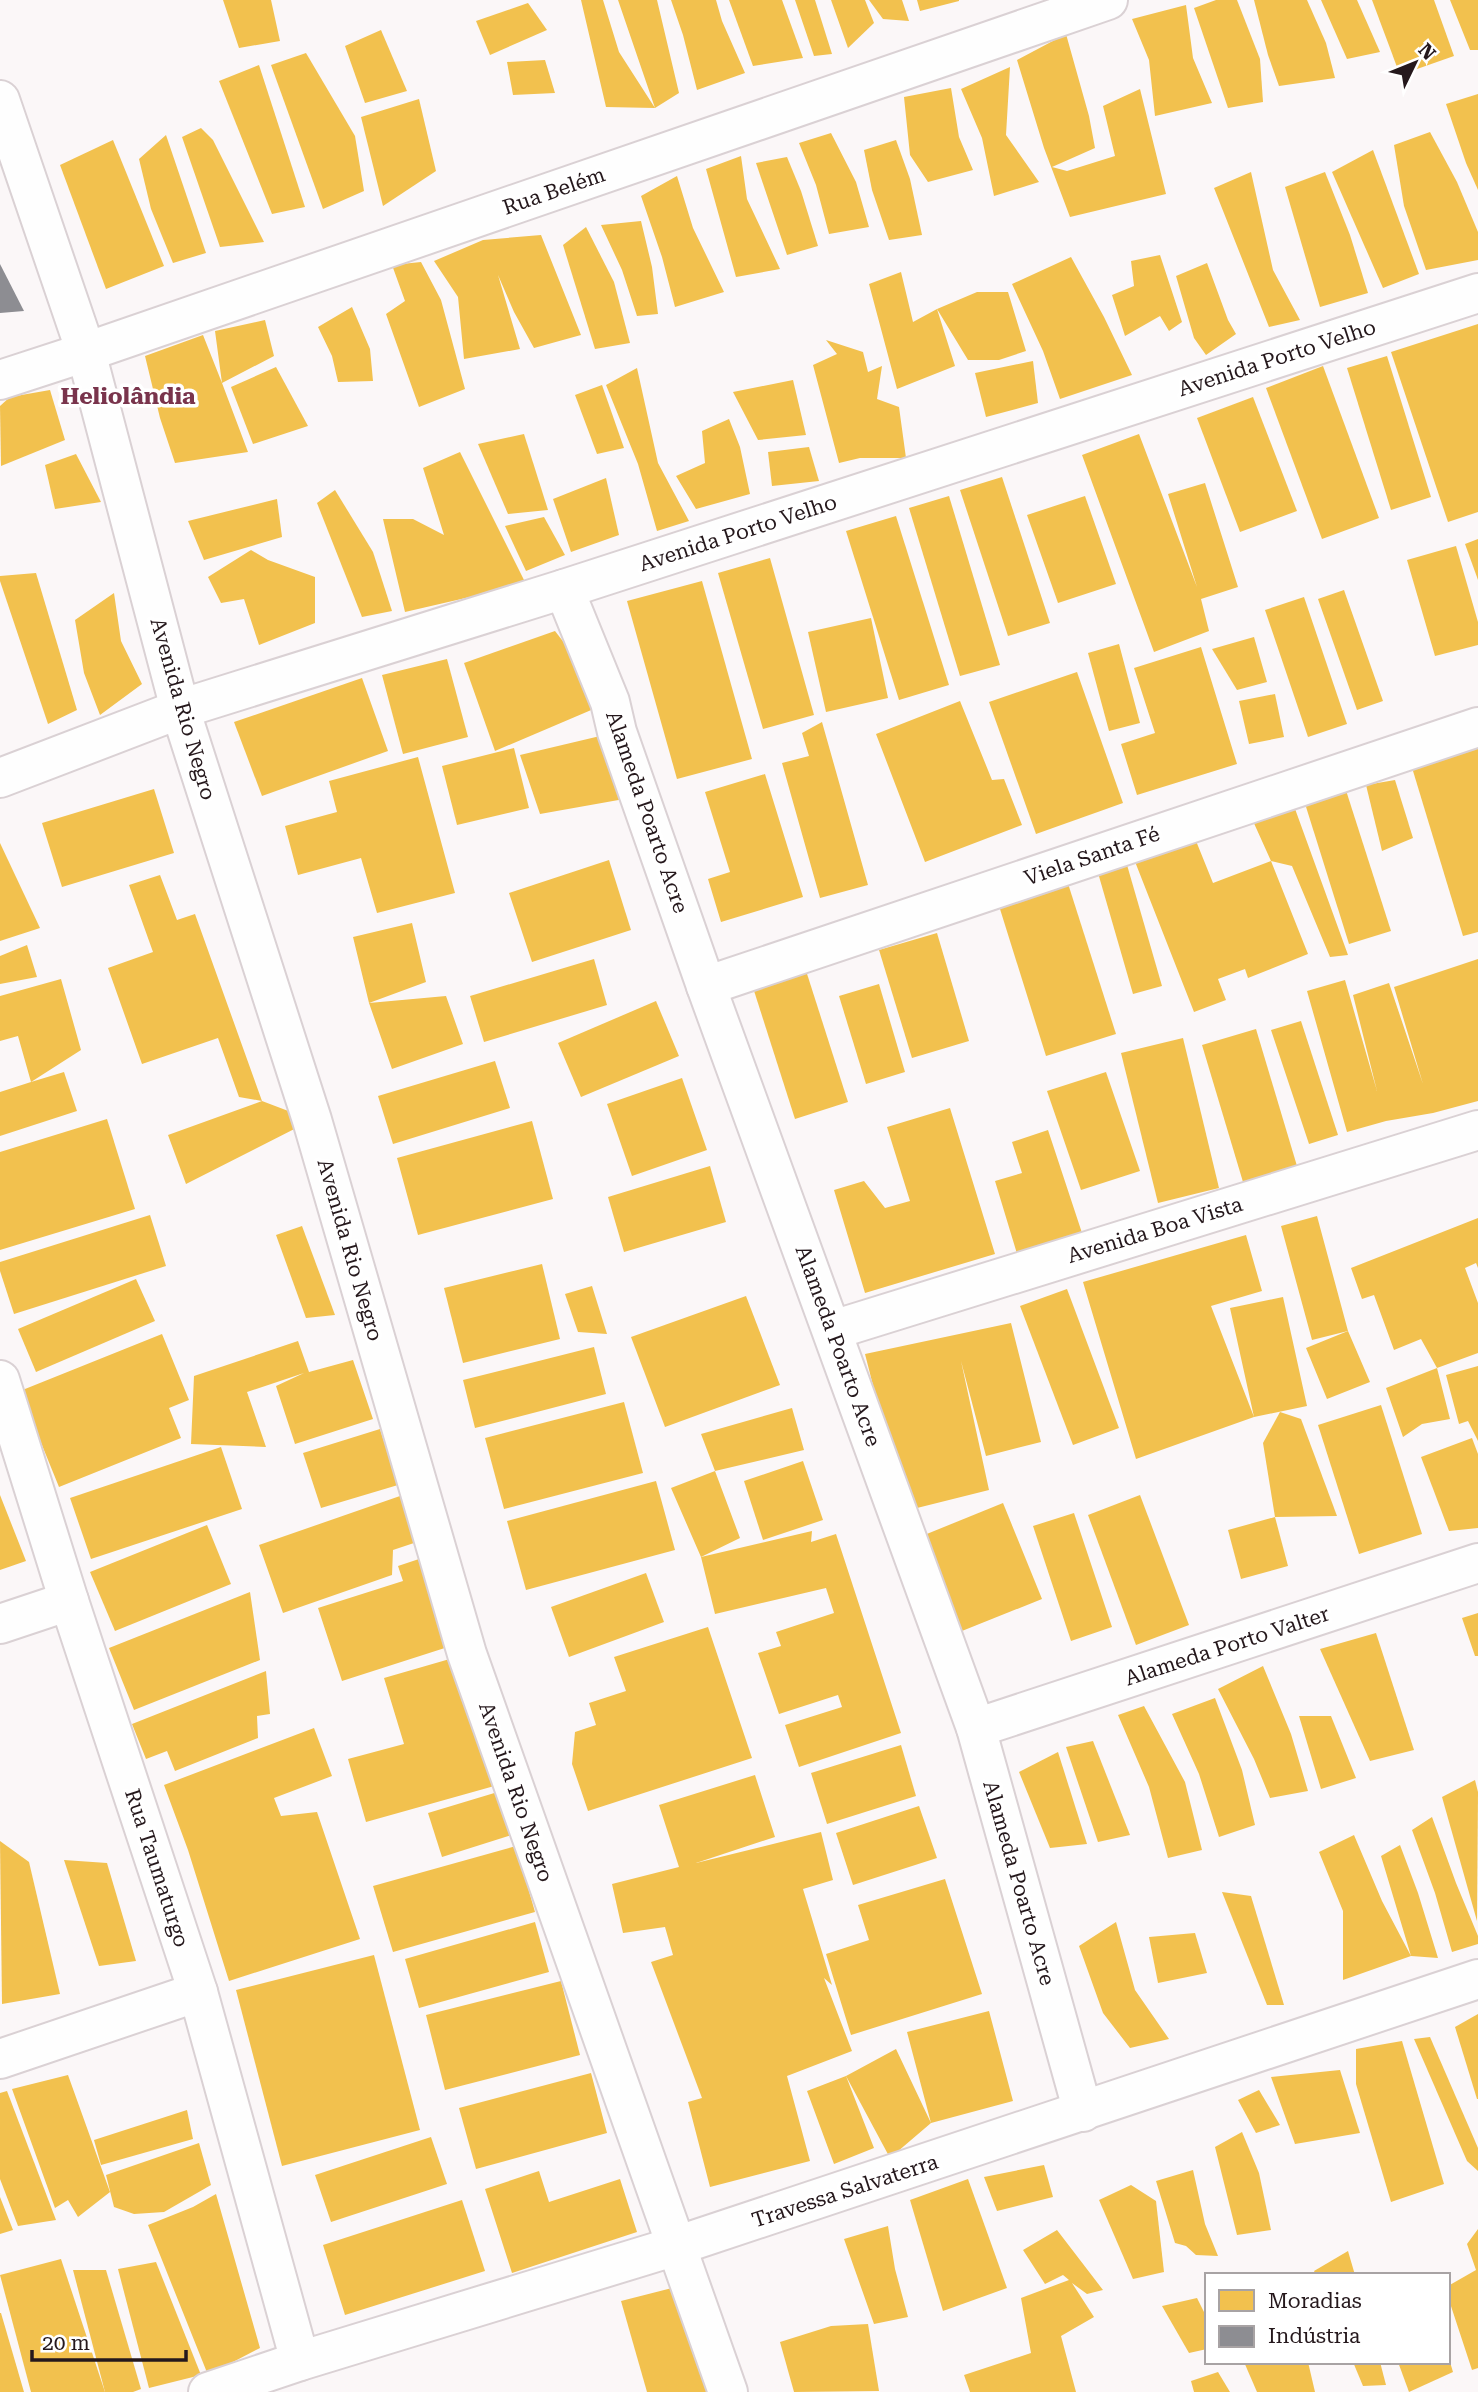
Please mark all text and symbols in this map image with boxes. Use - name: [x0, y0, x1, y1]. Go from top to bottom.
- north arrow: [1380, 28, 1450, 98]
- text: N: [1414, 39, 1441, 65]
- street label: Rua Belém: [500, 162, 608, 220]
- street label: Avenida Porto Velho: [1175, 315, 1379, 401]
- district label: Heliolândia: [60, 383, 196, 410]
- street label: Avenida Porto Velho: [636, 490, 840, 576]
- street label: Avenida Rio Negro: [145, 615, 221, 803]
- street label: Alameda Poarto Acre: [601, 708, 693, 916]
- street label: Viela Santa Fé: [1021, 822, 1163, 890]
- street label: Avenida Rio Negro: [312, 1156, 388, 1344]
- street label: Avenida Boa Vista: [1065, 1192, 1246, 1268]
- street label: Alameda Poarto Acre: [790, 1242, 886, 1450]
- street label: Alameda Porto Valter: [1122, 1601, 1333, 1690]
- street label: Avenida Rio Negro: [474, 1699, 558, 1885]
- street label: Alameda Poarto Acre: [978, 1778, 1060, 1988]
- street label: Rua Taumaturgo: [120, 1786, 194, 1950]
- street label: Travessa Salvaterra: [749, 2149, 942, 2232]
- legend: [1205, 2273, 1450, 2364]
- text: Moradias: [1268, 2289, 1362, 2313]
- scale bar: [32, 2318, 186, 2362]
- text: Indústria: [1268, 2324, 1361, 2348]
- text: 20 m: [42, 2331, 90, 2355]

